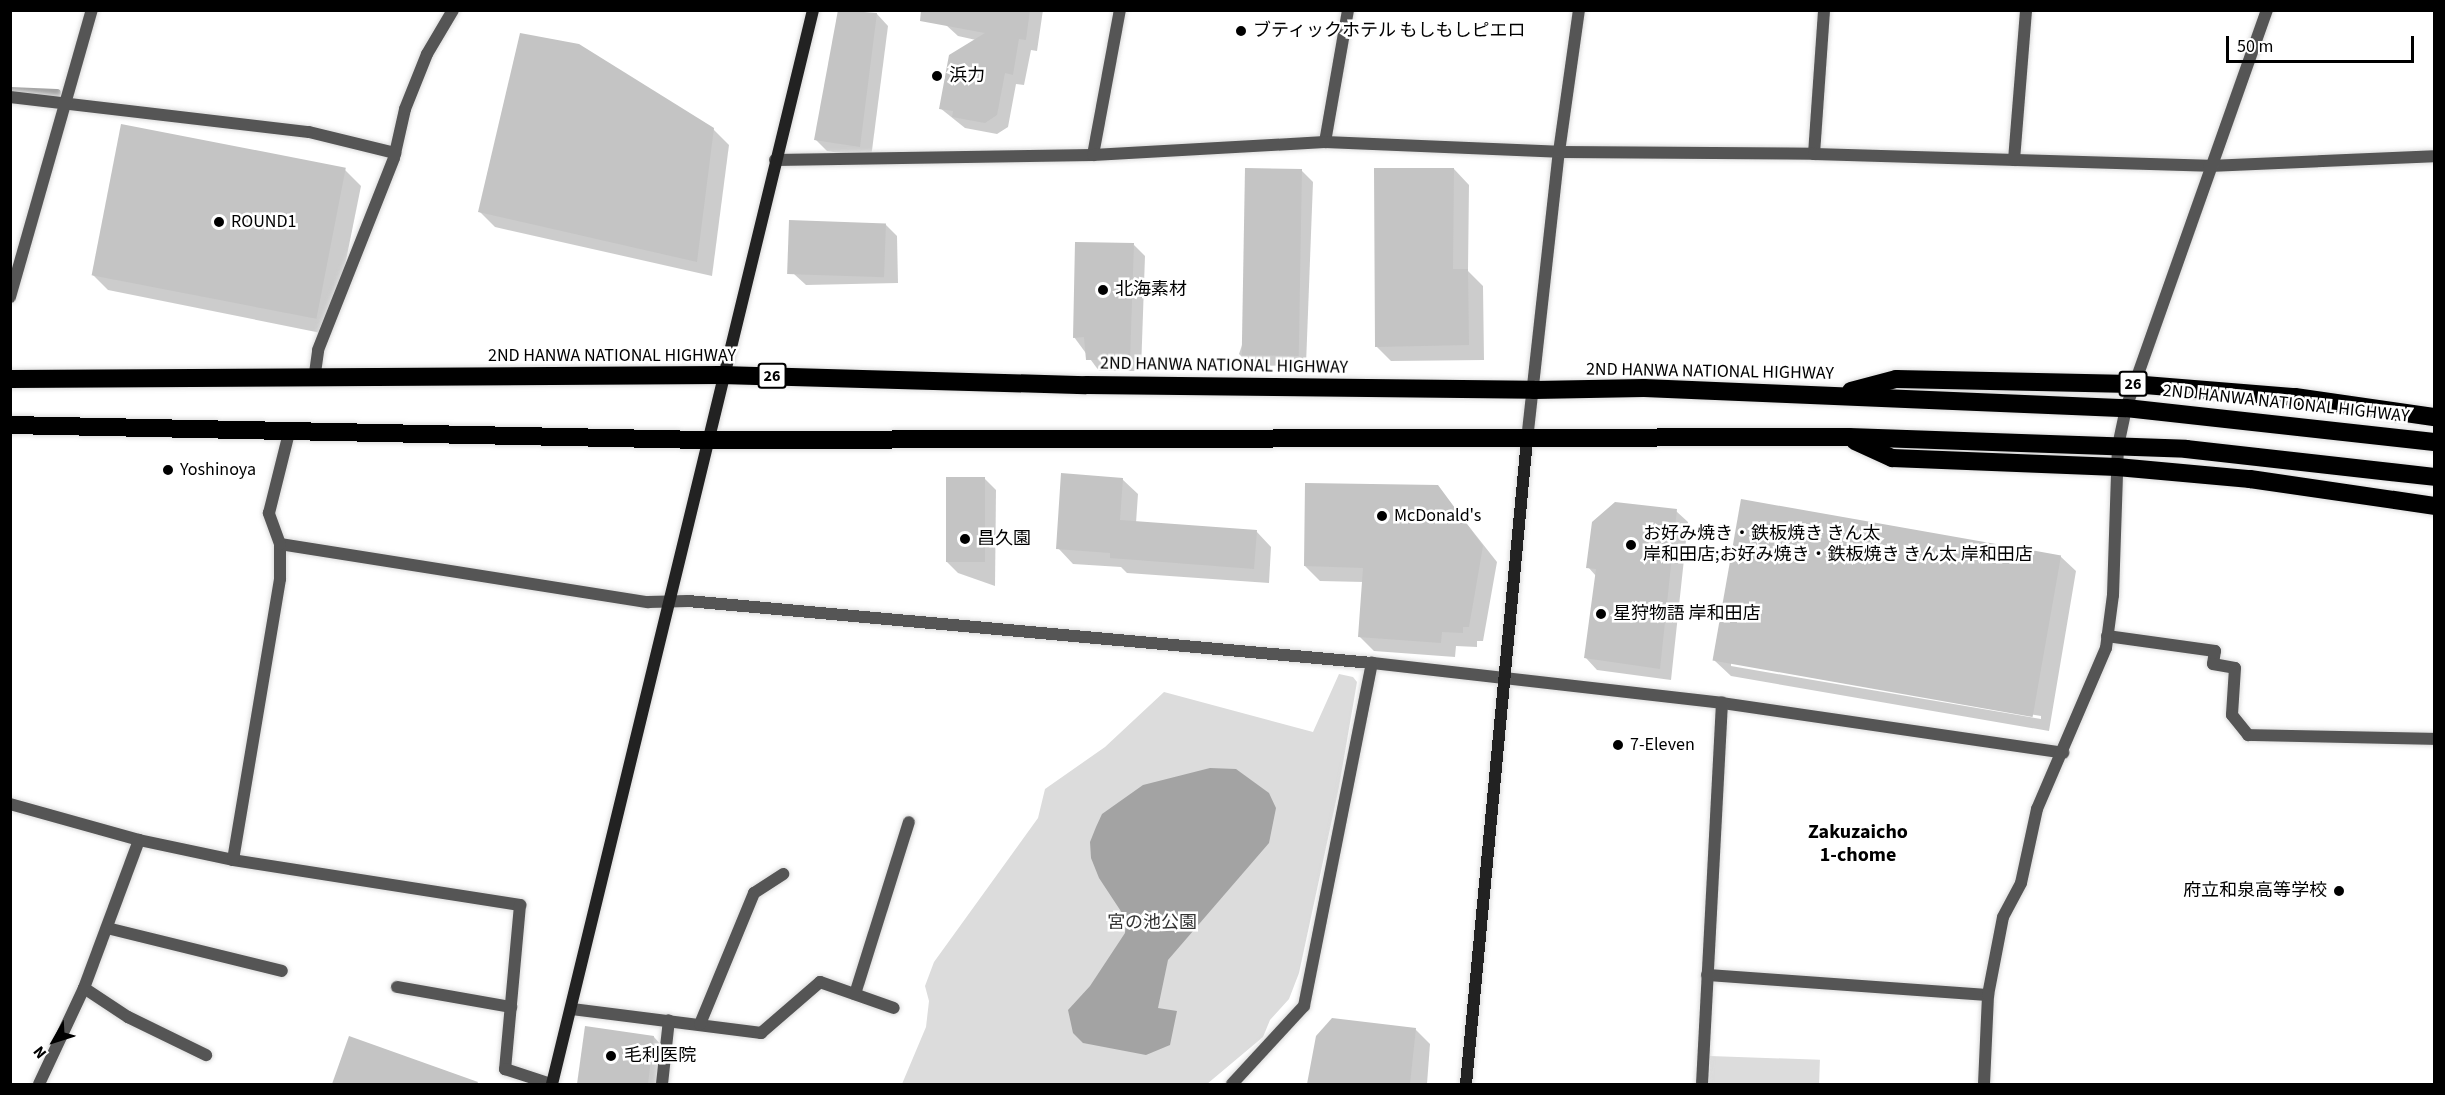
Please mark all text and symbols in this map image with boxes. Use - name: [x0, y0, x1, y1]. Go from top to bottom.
- place label: ブティックホテル もしもしピエロ: [1253, 20, 1527, 42]
- marker: ブティックホテル もしもしピエロ: [1234, 24, 1248, 38]
- scale bar: [2229, 24, 2416, 62]
- text: 50 m: [2237, 34, 2273, 59]
- place label: 浜力: [949, 65, 985, 87]
- marker: 浜力: [930, 69, 944, 83]
- place label: ROUND1: [231, 211, 296, 233]
- marker: ROUND1: [212, 215, 226, 229]
- place label: 北海素材: [1115, 279, 1187, 301]
- marker: 北海素材: [1096, 283, 1110, 297]
- street label: 2ND HANWA NATIONAL HIGHWAY: [488, 345, 736, 367]
- street label: 2ND HANWA NATIONAL HIGHWAY: [1100, 353, 1348, 379]
- street label: 2ND HANWA NATIONAL HIGHWAY: [1586, 359, 1834, 385]
- road number: 26: [757, 363, 787, 389]
- road number: 26: [2118, 371, 2148, 397]
- street label: 2ND HANWA NATIONAL HIGHWAY: [2162, 380, 2410, 428]
- place label: Yoshinoya: [180, 459, 256, 481]
- marker: Yoshinoya: [161, 463, 175, 477]
- place label: McDonald's: [1394, 505, 1481, 527]
- marker: McDonald's: [1375, 509, 1389, 523]
- place label: お好み焼き・鉄板焼き きん太 岸和田店;お好み焼き・鉄板焼き きん太 岸和田店: [1643, 524, 2033, 566]
- place label: 昌久園: [977, 528, 1031, 550]
- marker: 昌久園: [958, 532, 972, 546]
- marker: お好み焼き・鉄板焼き きん太 岸和田店;お好み焼き・鉄板焼き きん太 岸和田店: [1624, 538, 1638, 552]
- place label: 星狩物語 岸和田店: [1613, 603, 1761, 625]
- marker: 星狩物語 岸和田店: [1594, 607, 1608, 621]
- place label: 7-Eleven: [1630, 734, 1695, 756]
- marker: 7-Eleven: [1611, 738, 1625, 752]
- district label: Zakuzaicho 1-chome: [1808, 820, 1908, 867]
- place label: 府立和泉高等学校: [2183, 880, 2327, 902]
- marker: 府立和泉高等学校: [2332, 884, 2346, 898]
- park label: 宮の池公園: [1107, 912, 1197, 934]
- north arrow: [24, 1011, 84, 1071]
- text: N: [28, 1041, 52, 1063]
- place label: 毛利医院: [624, 1045, 696, 1067]
- marker: 毛利医院: [602, 1047, 620, 1065]

